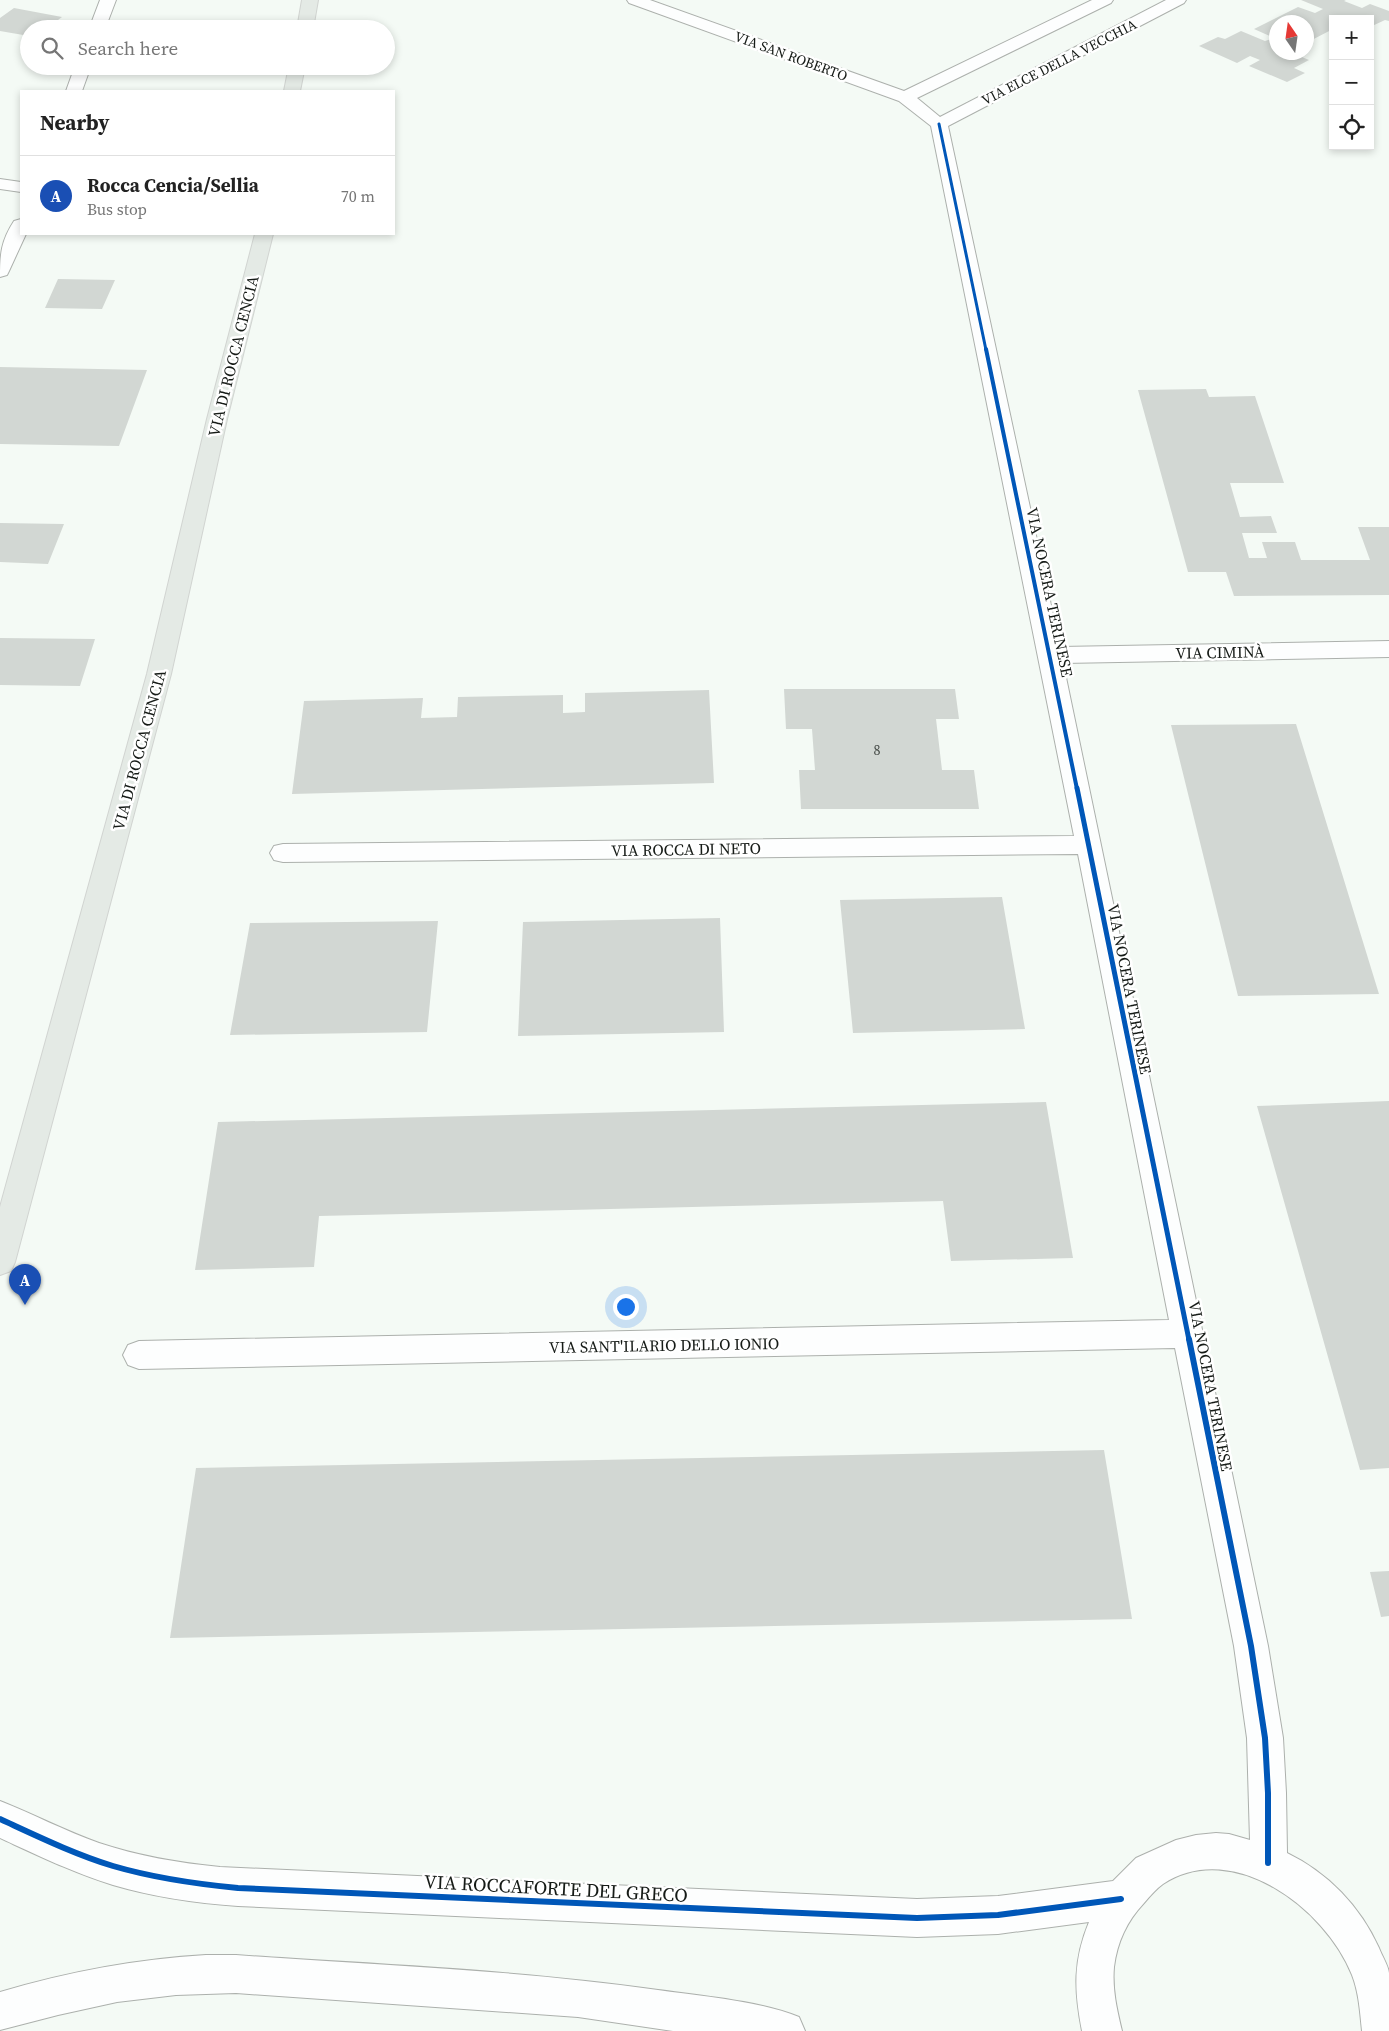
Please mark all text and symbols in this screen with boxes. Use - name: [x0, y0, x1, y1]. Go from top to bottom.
- street label: VIA ELCE DELLA VECCHIA: [978, 14, 1141, 110]
- north arrow: [1269, 15, 1314, 60]
- map controls: [1329, 15, 1374, 150]
- button: +: [1329, 15, 1374, 60]
- search box: [20, 20, 395, 75]
- street label: VIA SAN ROBERTO: [732, 26, 850, 86]
- icon: search: [38, 34, 66, 62]
- text: Search here: [78, 35, 178, 61]
- button: −: [1329, 60, 1374, 105]
- button: locate: [1329, 105, 1374, 150]
- text: Nearby: [40, 108, 110, 137]
- text: Rocca Cencia/Sellia: [87, 172, 259, 198]
- text: A: [51, 185, 61, 207]
- text: 70 m: [341, 185, 375, 207]
- text: Bus stop: [87, 198, 147, 220]
- street label: VIA DI ROCCA CENCIA: [202, 273, 264, 439]
- street label: VIA NOCERA TERINESE: [1021, 505, 1079, 679]
- street label: VIA CIMINÀ: [1175, 640, 1265, 664]
- street label: VIA DI ROCCA CENCIA: [107, 667, 171, 833]
- house number: 8: [874, 740, 881, 760]
- street label: VIA ROCCA DI NETO: [611, 837, 761, 861]
- street label: VIA NOCERA TERINESE: [1103, 902, 1157, 1076]
- pin: A: [9, 1264, 41, 1305]
- your location: [613, 1294, 639, 1320]
- street label: VIA NOCERA TERINESE: [1184, 1299, 1238, 1473]
- street label: VIA SANT'ILARIO DELLO IONIO: [549, 1332, 779, 1358]
- street label: VIA ROCCAFORTE DEL GRECO: [424, 1868, 688, 1908]

